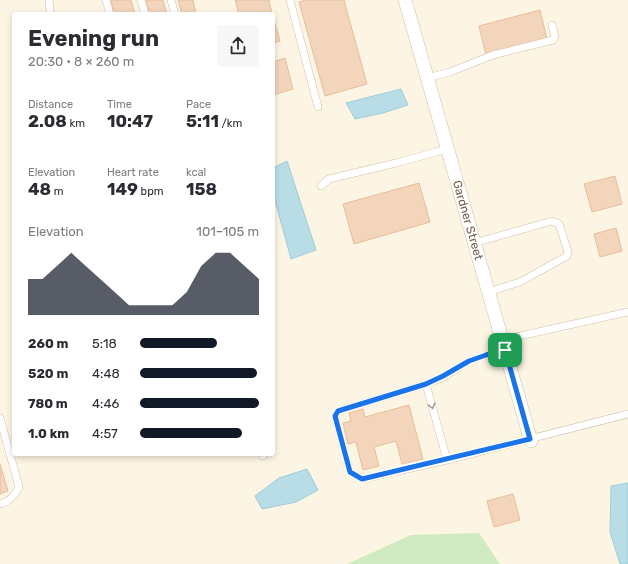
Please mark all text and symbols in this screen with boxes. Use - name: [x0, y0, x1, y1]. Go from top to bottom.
- text: Evening run: [28, 25, 159, 52]
- button: share: [217, 25, 259, 67]
- text: 20:30 · 8 × 260 m: [28, 54, 134, 69]
- text: Distance: [28, 98, 73, 111]
- text: Time: [107, 98, 132, 111]
- text: Pace: [186, 98, 211, 111]
- text: 2.08: [28, 111, 67, 131]
- text: 10:47: [107, 111, 153, 131]
- text: 5:11: [186, 111, 219, 131]
- text: km: [67, 117, 85, 130]
- text: /km: [219, 117, 242, 130]
- text: Elevation: [28, 166, 75, 179]
- text: Heart rate: [107, 166, 159, 179]
- text: kcal: [186, 166, 206, 179]
- text: 48: [28, 179, 51, 199]
- text: 149: [107, 179, 138, 199]
- text: 158: [186, 179, 217, 199]
- street label: Gardner Street: [450, 179, 486, 262]
- text: m: [51, 185, 64, 198]
- text: bpm: [138, 185, 163, 198]
- text: Elevation: [28, 224, 84, 239]
- text: 101–105 m: [196, 224, 259, 239]
- pin: [488, 333, 522, 367]
- text: 260 m: [28, 336, 68, 351]
- text: 5:18: [92, 336, 117, 351]
- icon: arrive: [494, 339, 516, 361]
- text: 520 m: [28, 366, 68, 381]
- text: 4:48: [92, 366, 120, 381]
- text: 780 m: [28, 396, 68, 411]
- text: 4:46: [92, 396, 119, 411]
- one-way arrow: [428, 403, 436, 410]
- text: 1.0 km: [28, 426, 69, 441]
- text: 4:57: [92, 426, 118, 441]

